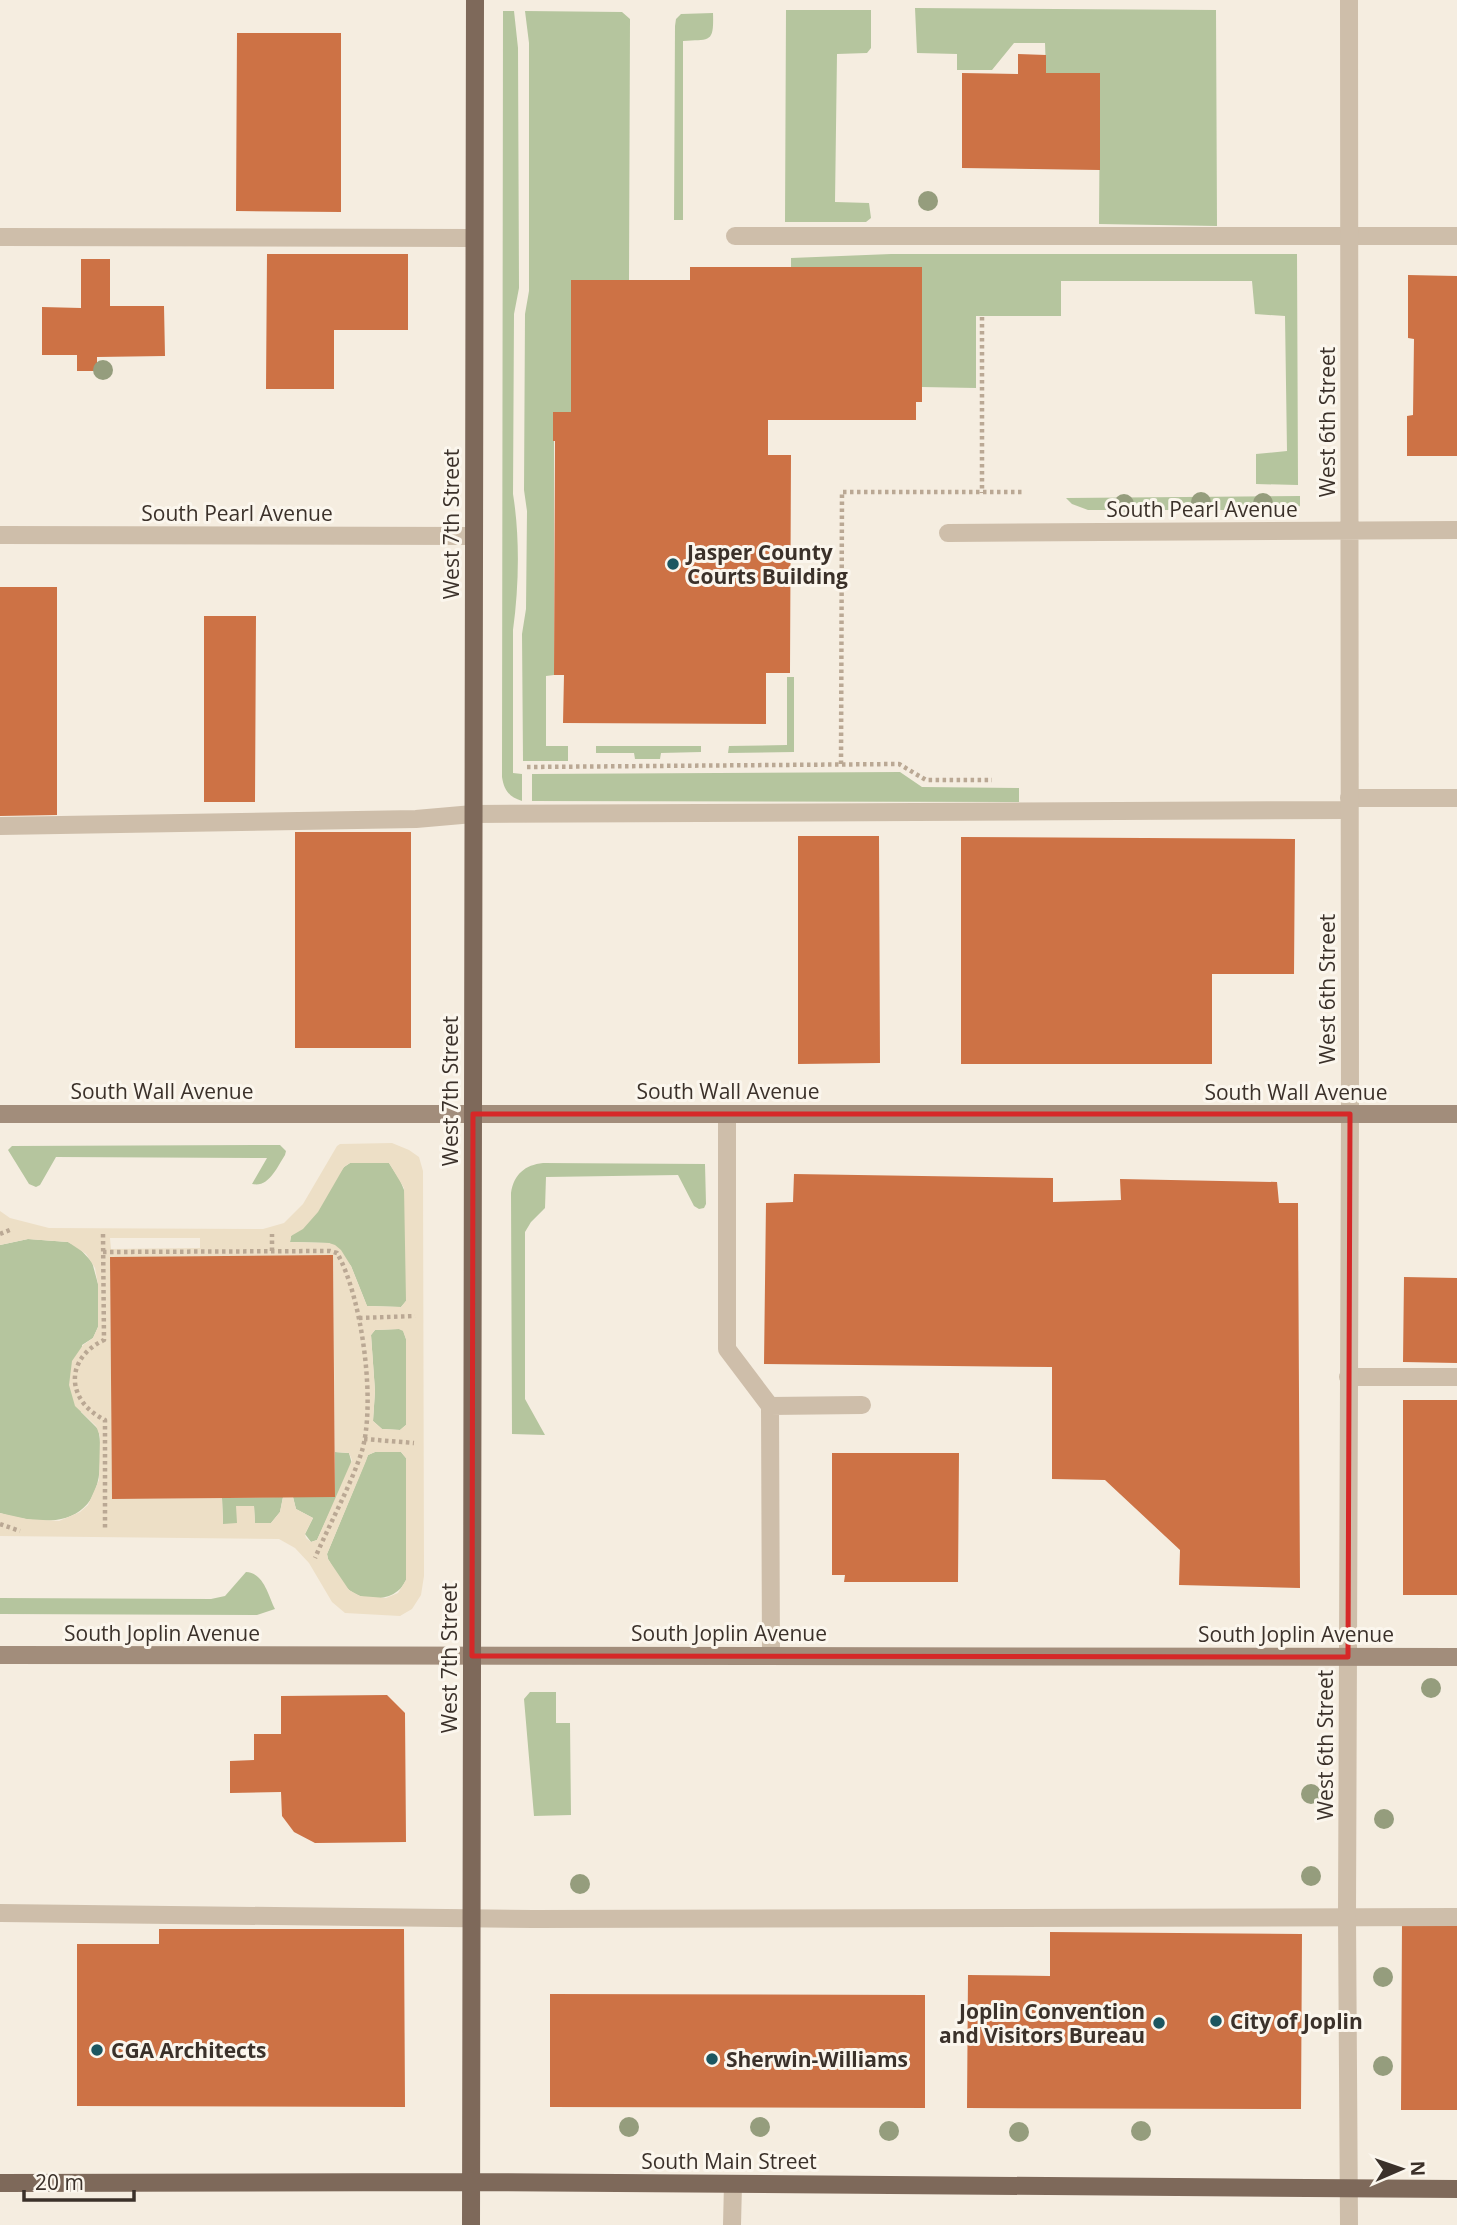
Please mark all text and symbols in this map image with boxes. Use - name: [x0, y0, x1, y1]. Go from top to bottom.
- street label: West 6th Street: [1313, 347, 1341, 497]
- street label: West 7th Street: [437, 449, 465, 599]
- street label: South Pearl Avenue: [1106, 495, 1298, 523]
- street label: South Pearl Avenue: [141, 499, 333, 527]
- place label: Jasper County Courts Building: [685, 538, 848, 590]
- marker: Jasper County Courts Building: [665, 556, 681, 572]
- street label: West 6th Street: [1313, 914, 1341, 1064]
- street label: West 7th Street: [436, 1016, 464, 1166]
- street label: South Wall Avenue: [70, 1077, 254, 1105]
- street label: South Wall Avenue: [636, 1077, 820, 1105]
- street label: South Wall Avenue: [1204, 1078, 1388, 1106]
- street label: West 7th Street: [435, 1583, 463, 1733]
- street label: South Joplin Avenue: [64, 1619, 260, 1647]
- street label: South Joplin Avenue: [631, 1619, 827, 1647]
- street label: South Joplin Avenue: [1198, 1620, 1394, 1648]
- street label: West 6th Street: [1311, 1670, 1339, 1820]
- place label: Joplin Convention and Visitors Bureau: [939, 1997, 1145, 2049]
- place label: City of Joplin: [1230, 2007, 1363, 2035]
- marker: City of Joplin: [1208, 2013, 1224, 2029]
- marker: Joplin Convention and Visitors Bureau: [1151, 2015, 1167, 2031]
- place label: CGA Architects: [111, 2036, 266, 2064]
- marker: CGA Architects: [89, 2042, 105, 2058]
- place label: Sherwin-Williams: [726, 2045, 908, 2073]
- marker: Sherwin-Williams: [704, 2051, 720, 2067]
- north arrow: [1366, 2134, 1436, 2204]
- street label: South Main Street: [641, 2147, 817, 2175]
- scale bar: [24, 2158, 135, 2202]
- text: N: [1405, 2160, 1431, 2177]
- text: 20 m: [35, 2168, 84, 2196]

